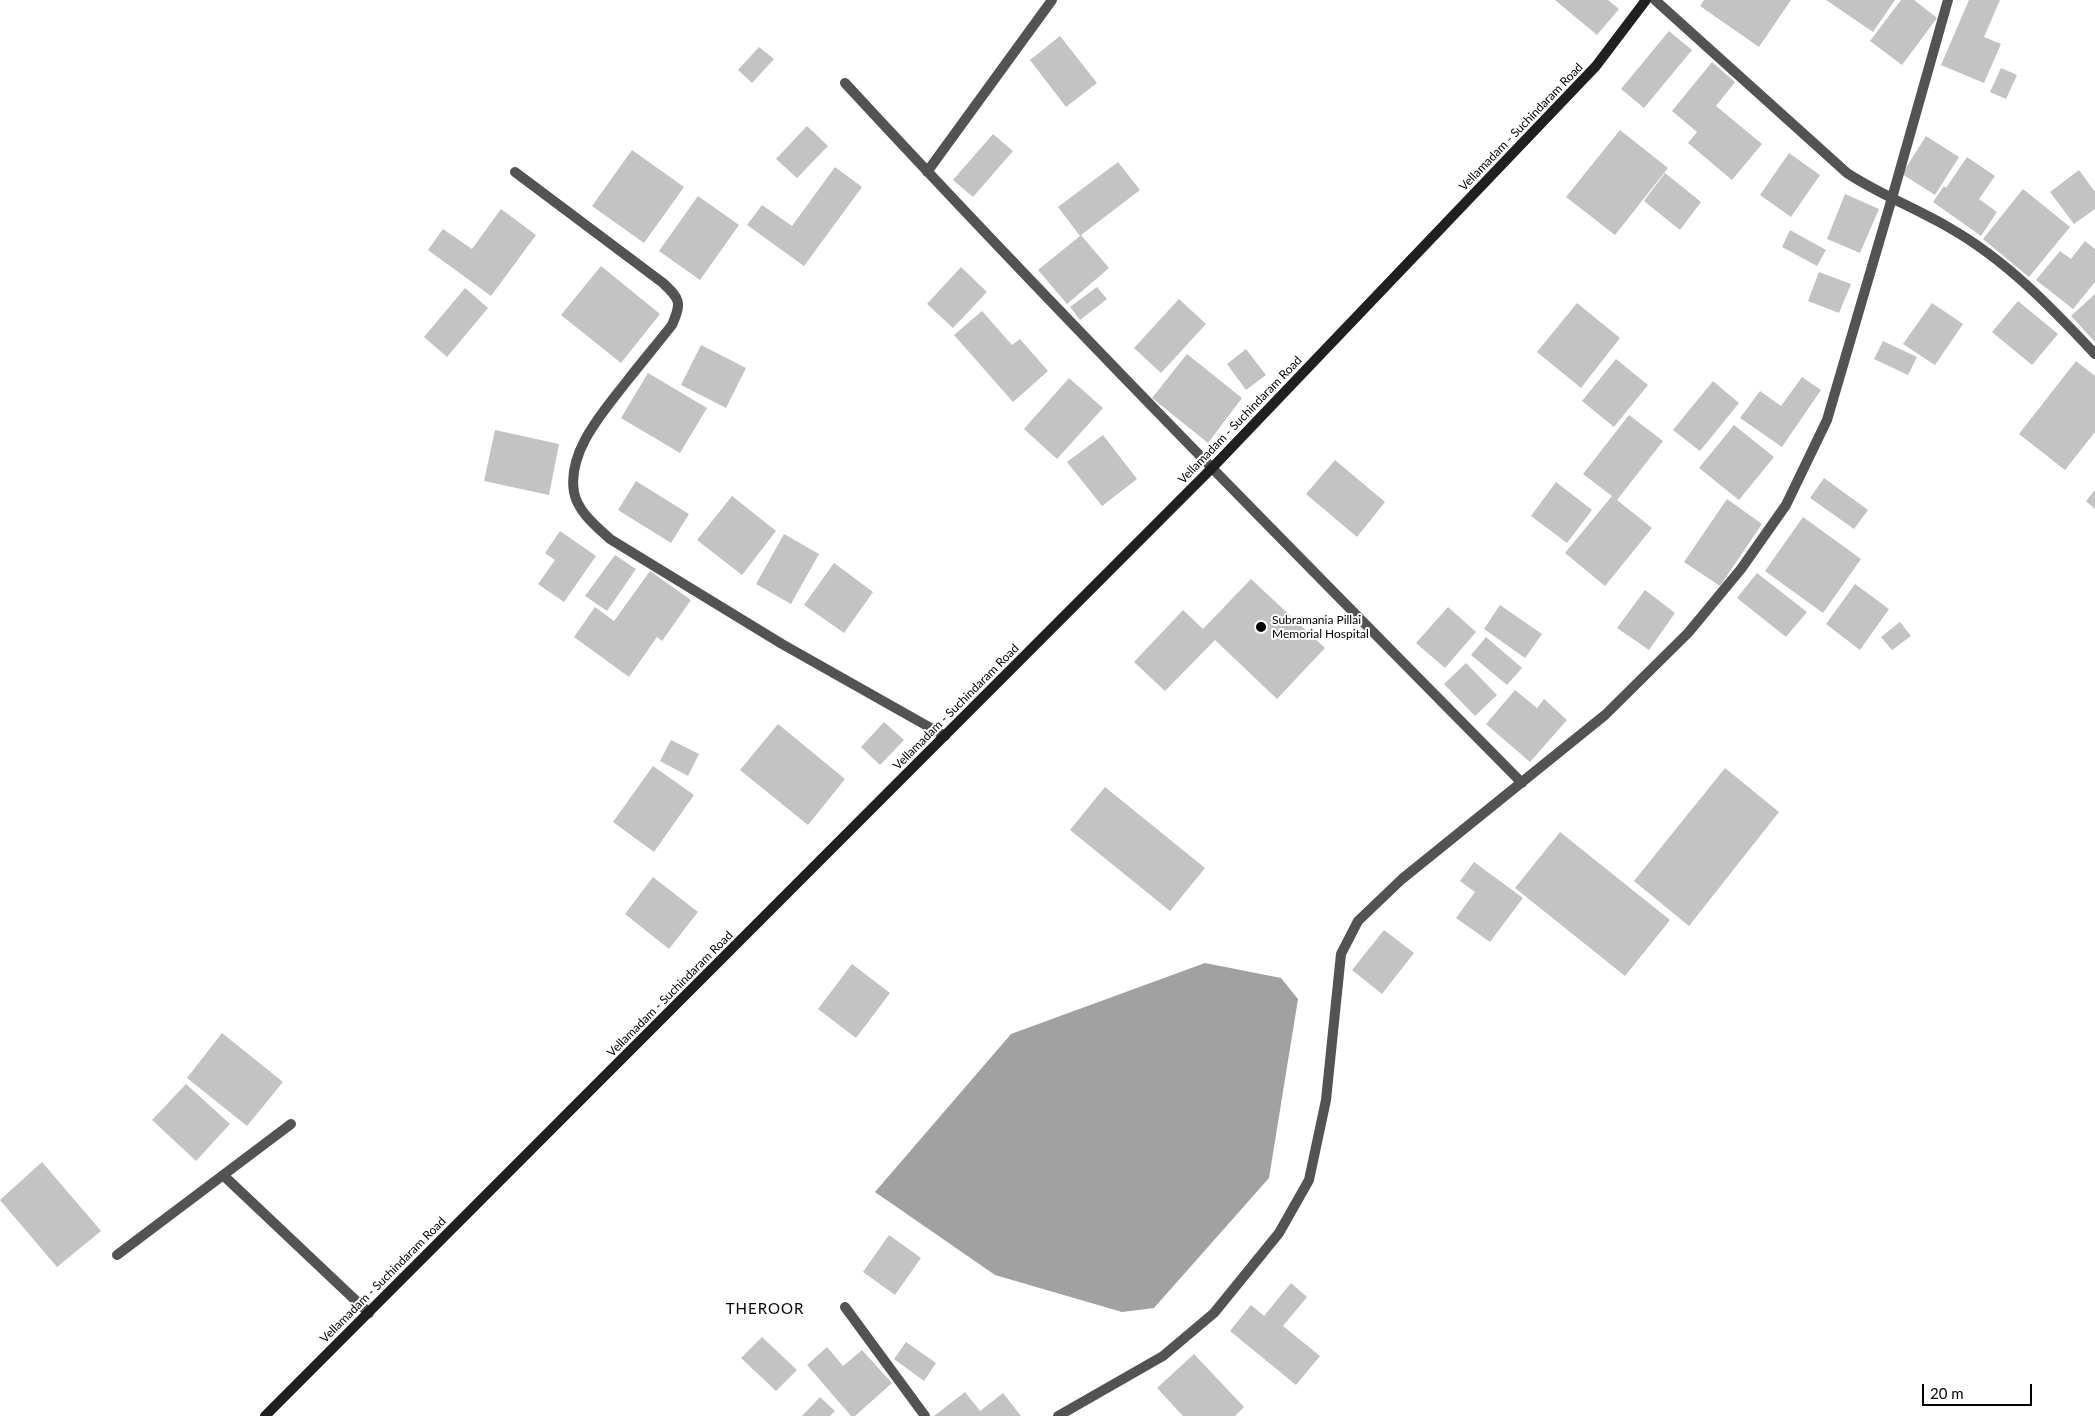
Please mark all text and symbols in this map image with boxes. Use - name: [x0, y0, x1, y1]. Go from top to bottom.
- street label: Vellamadam - Suchindaram Road: [1456, 60, 1586, 194]
- street label: Vellamadam - Suchindaram Road: [1175, 353, 1305, 487]
- place label: Subramania Pillai Memorial Hospital: [1272, 613, 1369, 641]
- marker: Subramania Pillai Memorial Hospital: [1254, 620, 1268, 634]
- street label: Vellamadam - Suchindaram Road: [890, 641, 1022, 773]
- street label: Vellamadam - Suchindaram Road: [604, 928, 736, 1060]
- street label: Vellamadam - Suchindaram Road: [317, 1214, 449, 1346]
- district label: THEROOR: [725, 1300, 805, 1318]
- scale bar: [1925, 1374, 2035, 1406]
- text: 20 m: [1930, 1384, 1964, 1402]

